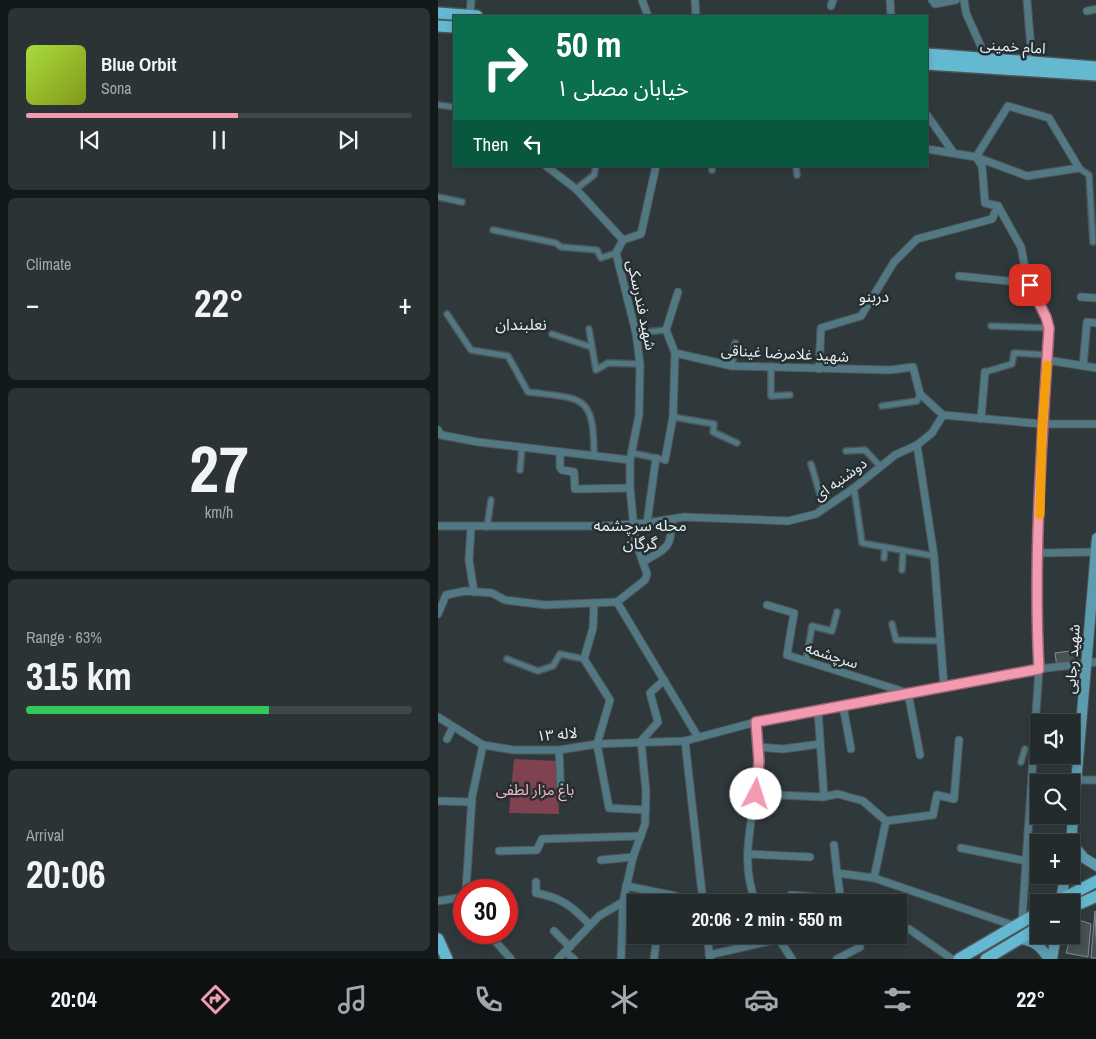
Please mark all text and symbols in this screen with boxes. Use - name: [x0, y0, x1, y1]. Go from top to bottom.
- text: 50 m: [556, 21, 621, 68]
- street label: امام خمینی: [979, 33, 1047, 60]
- icon: right: [473, 35, 538, 100]
- text: Blue Orbit: [101, 51, 176, 77]
- text: خیابان مصلی ۱: [556, 73, 689, 103]
- text: Sona: [101, 77, 132, 99]
- icon: previous: [76, 126, 104, 154]
- icon: pause: [205, 126, 233, 154]
- icon: next: [334, 126, 362, 154]
- icon: left: [519, 130, 547, 158]
- text: Then: [473, 131, 509, 157]
- text: Climate: [26, 253, 71, 275]
- street label: شهید فندرسکی: [622, 258, 662, 352]
- pin: [1009, 264, 1051, 306]
- icon: arrive: [1016, 271, 1044, 299]
- text: 22°: [194, 278, 244, 329]
- text: −: [26, 285, 39, 323]
- text: +: [399, 285, 412, 323]
- district label: دربنو: [859, 285, 889, 307]
- district label: نعلبندان: [495, 313, 547, 335]
- street label: شهید غلامرضا غیناقی: [721, 339, 850, 367]
- text: 27: [189, 425, 249, 512]
- street label: دوشنبه ای: [809, 452, 871, 506]
- text: km/h: [205, 501, 233, 523]
- district label: محله سرچشمه گرگان: [593, 514, 687, 554]
- street label: شهید رجایی: [1059, 623, 1085, 695]
- text: Range · 63%: [26, 626, 102, 648]
- street label: سرچشمه: [803, 637, 861, 674]
- text: 315 km: [26, 651, 132, 702]
- map controls: [1030, 714, 1080, 944]
- button: sound: [1030, 714, 1080, 764]
- street label: لاله ۱۳: [536, 722, 578, 746]
- position arrow: [729, 767, 781, 819]
- button: search: [1030, 774, 1080, 824]
- park label: باغ مزار لطفی: [496, 779, 574, 802]
- text: Arrival: [26, 824, 64, 846]
- button: +: [1030, 834, 1080, 884]
- text: 20:06: [26, 849, 106, 900]
- speed limit sign: 30: [453, 879, 518, 944]
- button: −: [1030, 894, 1080, 944]
- text: 20:06 · 2 min · 550 m: [692, 906, 842, 932]
- icon: directions: [198, 982, 233, 1017]
- icon: music: [335, 982, 370, 1017]
- icon: phone: [471, 982, 506, 1017]
- icon: climate: [607, 982, 642, 1017]
- icon: car: [744, 982, 779, 1017]
- icon: filters: [880, 982, 915, 1017]
- text: 20:04: [51, 984, 97, 1014]
- text: 22°: [1016, 984, 1045, 1014]

